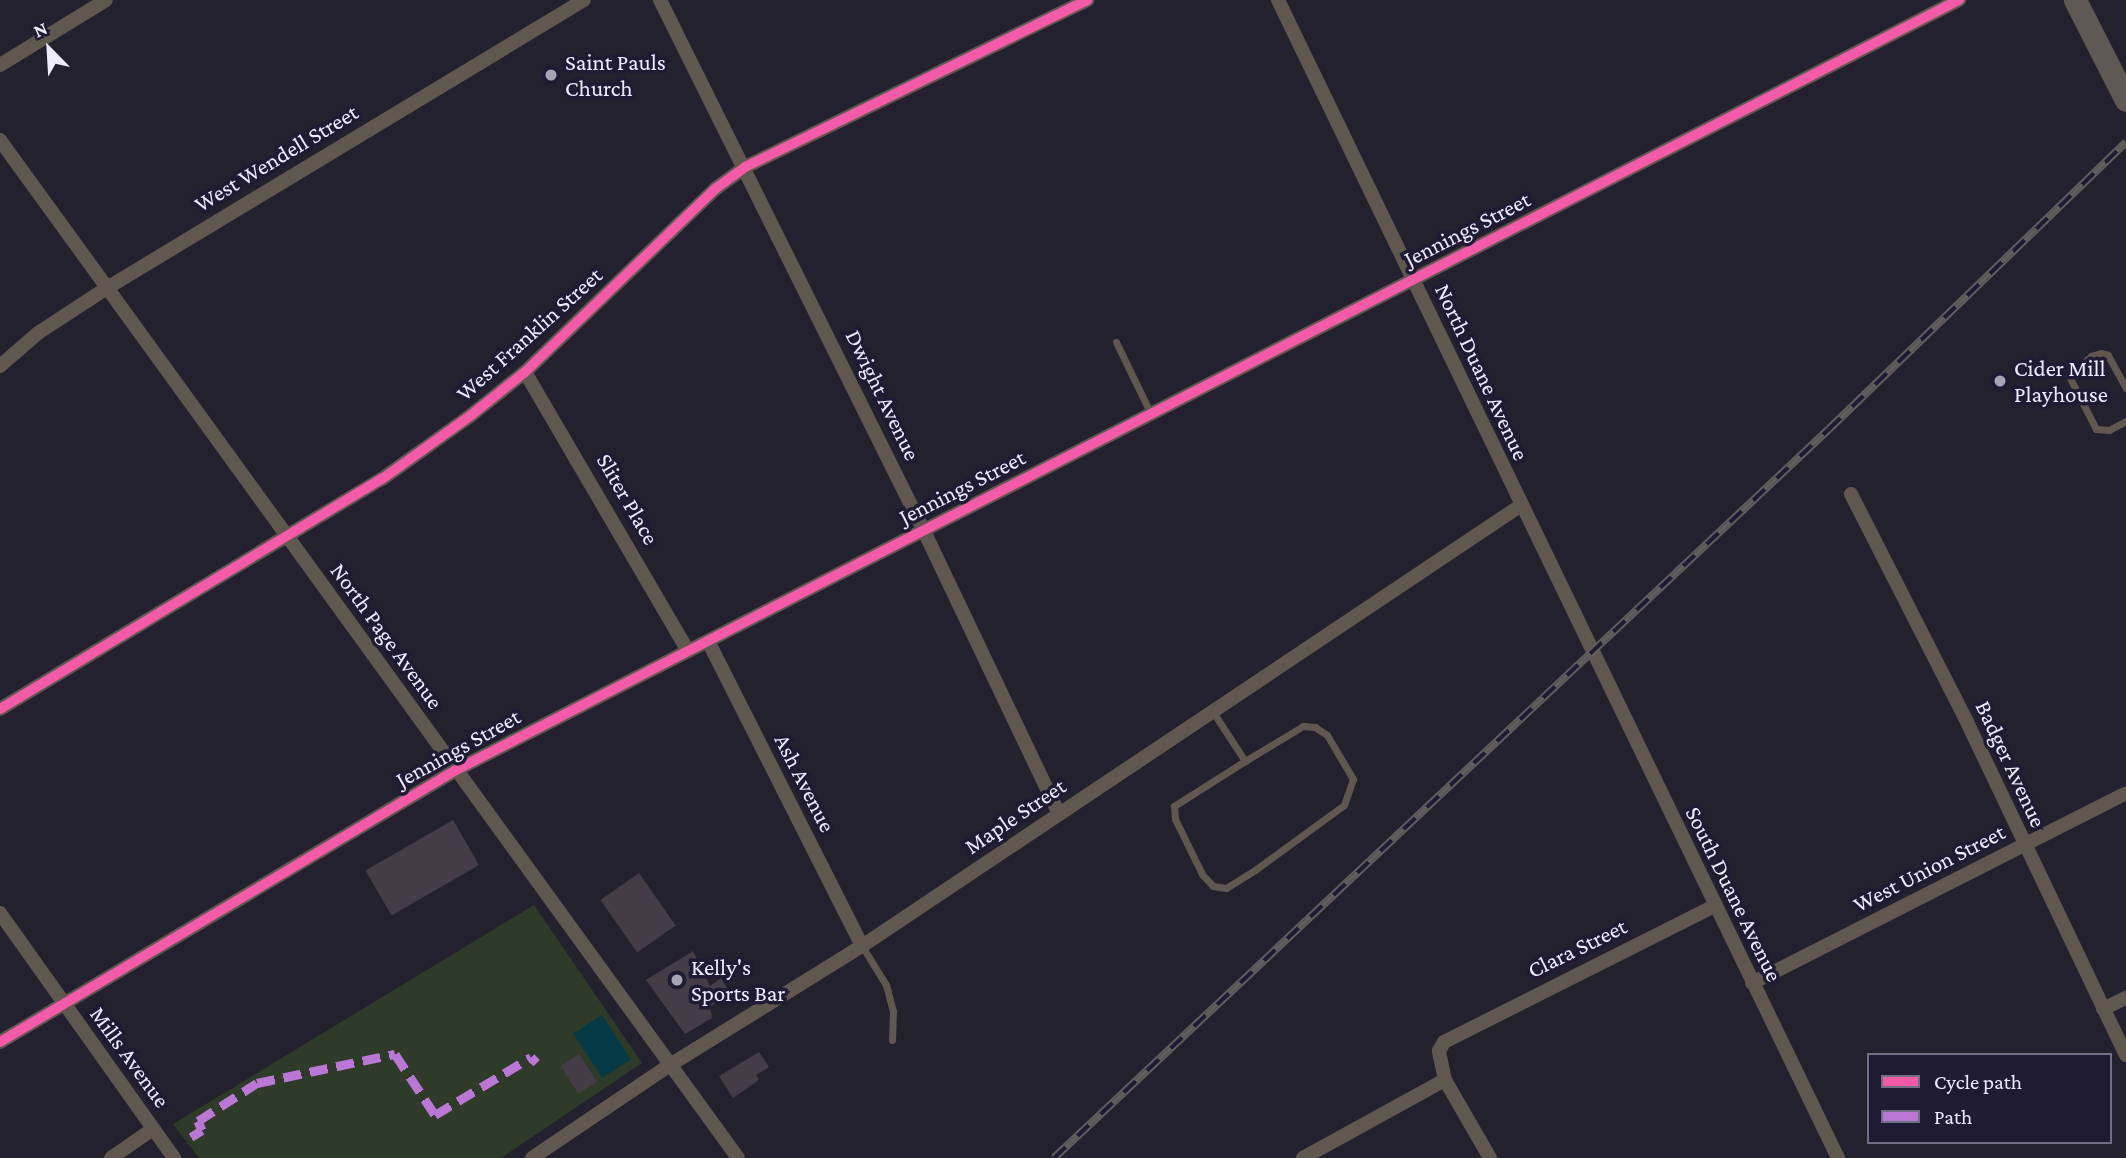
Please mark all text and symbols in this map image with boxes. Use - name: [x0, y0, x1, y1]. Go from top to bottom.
- north arrow: [14, 14, 84, 84]
- text: N: [30, 17, 50, 42]
- place label: Saint Pauls Church: [565, 48, 666, 102]
- marker: Saint Pauls Church: [543, 67, 559, 83]
- street label: West Wendell Street: [189, 98, 363, 218]
- street label: Jennings Street: [1399, 185, 1535, 273]
- street label: West Franklin Street: [450, 261, 608, 407]
- street label: North Duane Avenue: [1429, 279, 1535, 465]
- street label: Dwight Avenue: [840, 325, 926, 465]
- place label: Cider Mill Playhouse: [2014, 354, 2108, 408]
- marker: Cider Mill Playhouse: [1992, 373, 2008, 389]
- street label: Jennings Street: [894, 443, 1030, 531]
- street label: Sliter Place: [591, 449, 665, 549]
- street label: North Page Avenue: [325, 558, 449, 714]
- street label: Badger Avenue: [1970, 696, 2052, 832]
- street label: Jennings Street: [391, 702, 525, 794]
- street label: Ash Avenue: [769, 729, 841, 837]
- street label: Maple Street: [959, 772, 1071, 860]
- street label: South Duane Avenue: [1680, 802, 1788, 986]
- street label: West Union Street: [1849, 818, 2009, 918]
- street label: Clara Street: [1523, 912, 1631, 984]
- place label: Kelly's Sports Bar: [691, 953, 786, 1007]
- marker: Kelly's Sports Bar: [669, 972, 685, 988]
- street label: Mills Avenue: [84, 1001, 176, 1113]
- legend: [1867, 1053, 2112, 1144]
- text: Cycle path: [1934, 1070, 2022, 1094]
- text: Path: [1934, 1105, 1972, 1129]

